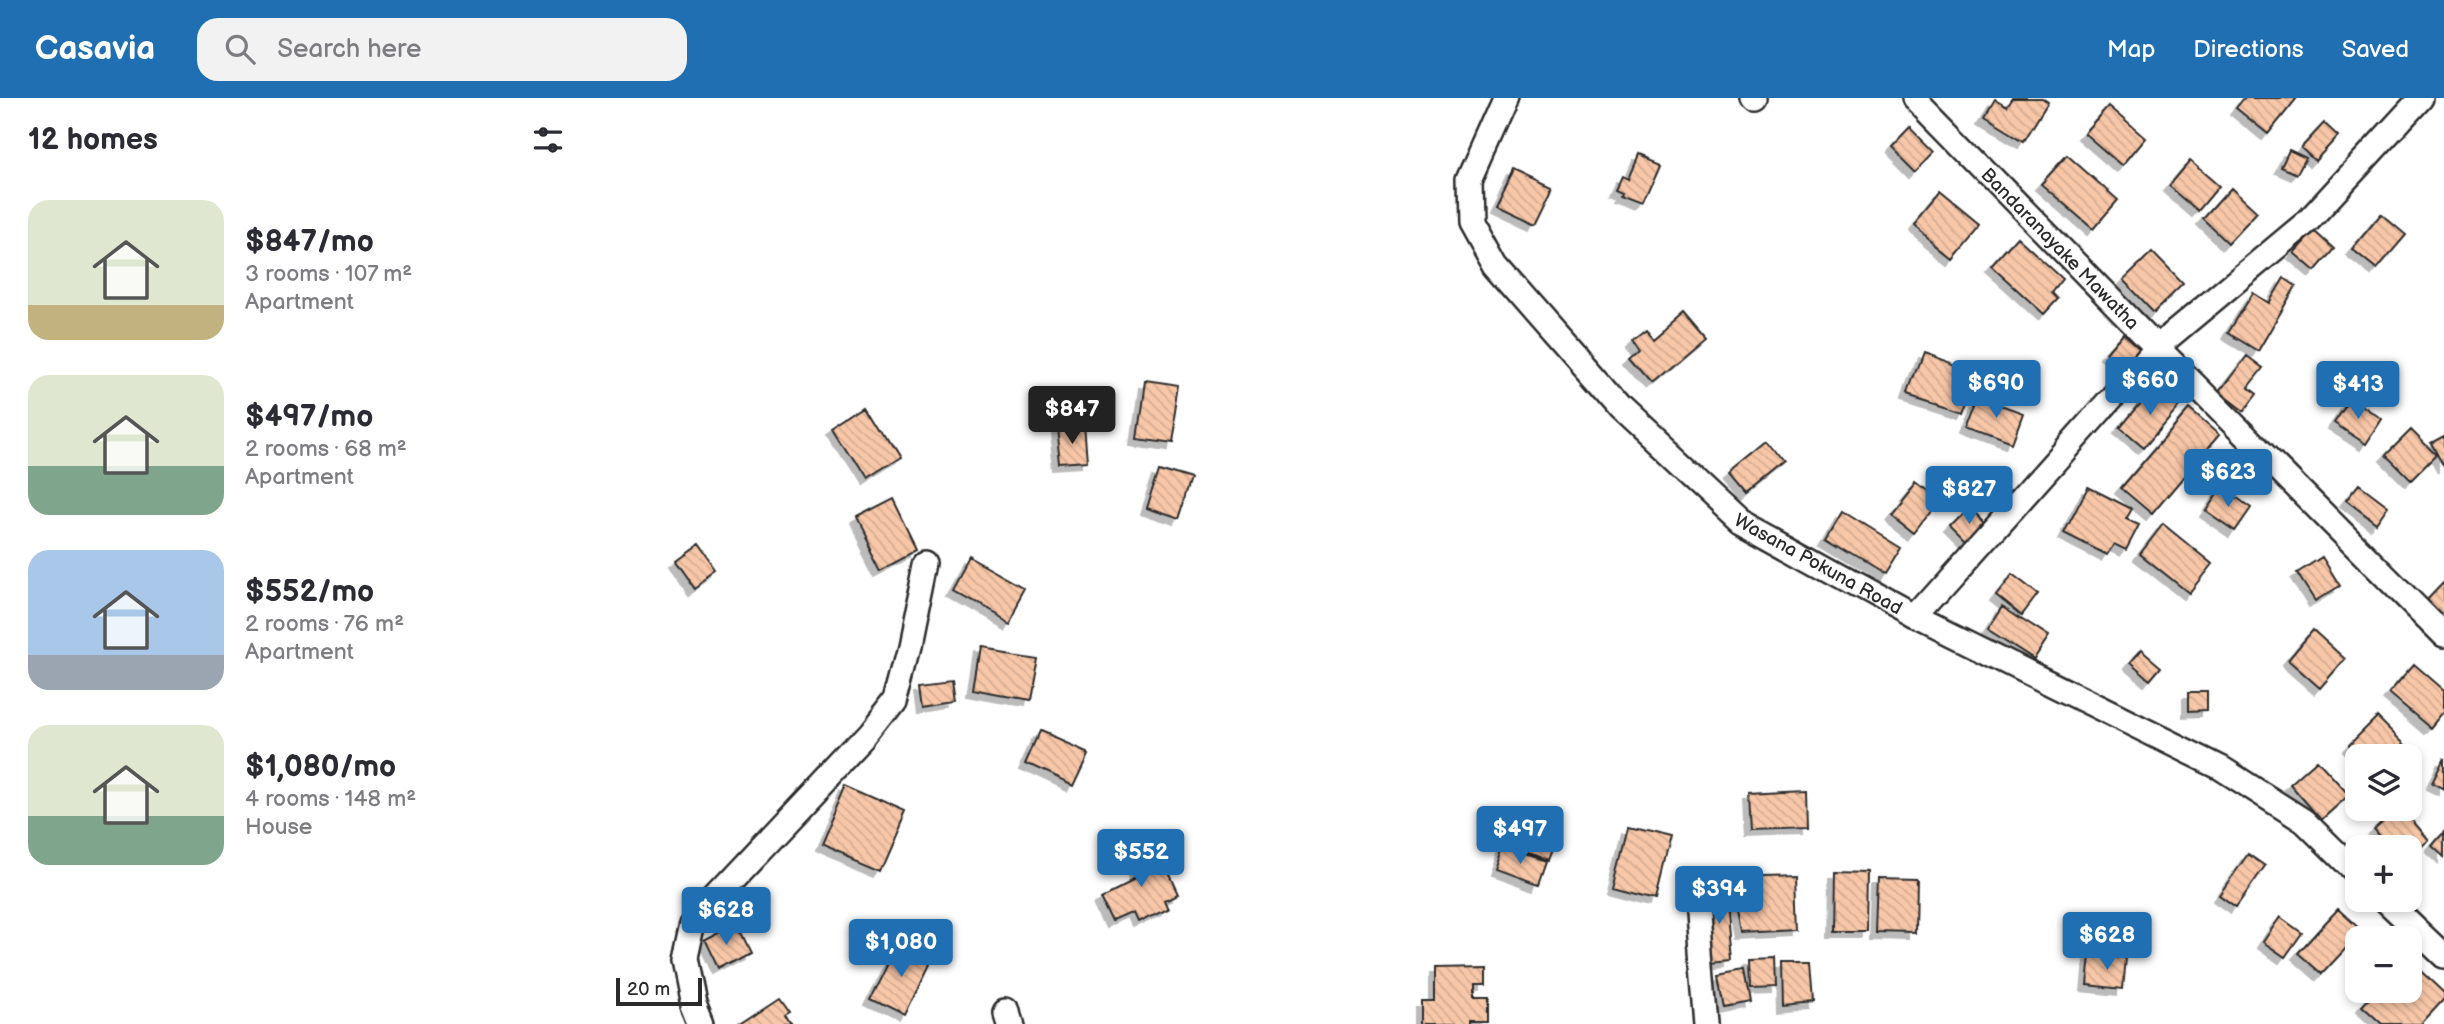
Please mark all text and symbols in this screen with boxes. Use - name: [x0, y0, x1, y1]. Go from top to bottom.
- search box: [197, 18, 687, 81]
- text: Casavia: [35, 29, 155, 69]
- icon: search: [221, 30, 259, 68]
- text: Search here: [277, 34, 421, 65]
- text: Map: [2107, 35, 2155, 64]
- text: Directions: [2193, 35, 2304, 64]
- text: Saved: [2342, 35, 2409, 64]
- icon: filters: [529, 121, 567, 159]
- text: 12 homes: [28, 122, 158, 158]
- street label: Bandaranayake Mawatha: [1976, 164, 2144, 335]
- text: $847/mo: [245, 224, 374, 260]
- icon: home: [84, 228, 168, 312]
- text: 3 rooms · 107 m²: [245, 260, 412, 288]
- text: Apartment: [245, 288, 354, 316]
- pin: $660: [2109, 358, 2191, 417]
- pin: $690: [1955, 360, 2037, 420]
- pin: $413: [2317, 362, 2399, 421]
- text: $660: [2121, 366, 2179, 394]
- text: $690: [1968, 369, 2024, 397]
- text: $413: [2332, 370, 2384, 398]
- pin: $847: [1031, 386, 1113, 446]
- text: $847: [1044, 395, 1100, 423]
- text: $497/mo: [245, 399, 373, 435]
- icon: home: [84, 403, 168, 487]
- text: 2 rooms · 68 m²: [245, 435, 407, 463]
- pin: $623: [2187, 450, 2269, 509]
- text: $623: [2200, 458, 2256, 486]
- text: Apartment: [245, 463, 354, 491]
- pin: $827: [1928, 466, 2010, 526]
- text: $827: [1942, 475, 1996, 503]
- street label: Wasana Pokuna Road: [1730, 509, 1906, 620]
- text: $552/mo: [245, 574, 374, 610]
- icon: home: [84, 578, 168, 662]
- text: 2 rooms · 76 m²: [245, 610, 404, 638]
- text: Apartment: [245, 638, 354, 666]
- map controls: [2345, 744, 2422, 1003]
- button: layers: [2345, 744, 2422, 821]
- text: $1,080/mo: [245, 749, 396, 785]
- icon: home: [84, 753, 168, 837]
- text: 4 rooms · 148 m²: [245, 785, 416, 813]
- pin: $497: [1479, 806, 1561, 866]
- text: House: [245, 813, 312, 841]
- text: $497: [1493, 815, 1547, 843]
- pin: $552: [1100, 830, 1182, 889]
- button: +: [2345, 835, 2422, 912]
- text: $552: [1113, 838, 1169, 866]
- pin: $394: [1678, 866, 1760, 926]
- text: $394: [1691, 875, 1747, 903]
- pin: $628: [685, 888, 767, 947]
- text: $628: [698, 896, 754, 924]
- pin: $628: [2066, 912, 2148, 972]
- pin: $1,080: [844, 920, 958, 979]
- text: $628: [2079, 921, 2135, 949]
- button: −: [2345, 926, 2422, 1003]
- text: $1,080: [865, 928, 937, 956]
- scale bar: [616, 975, 702, 1007]
- text: 20 m: [627, 978, 670, 1001]

